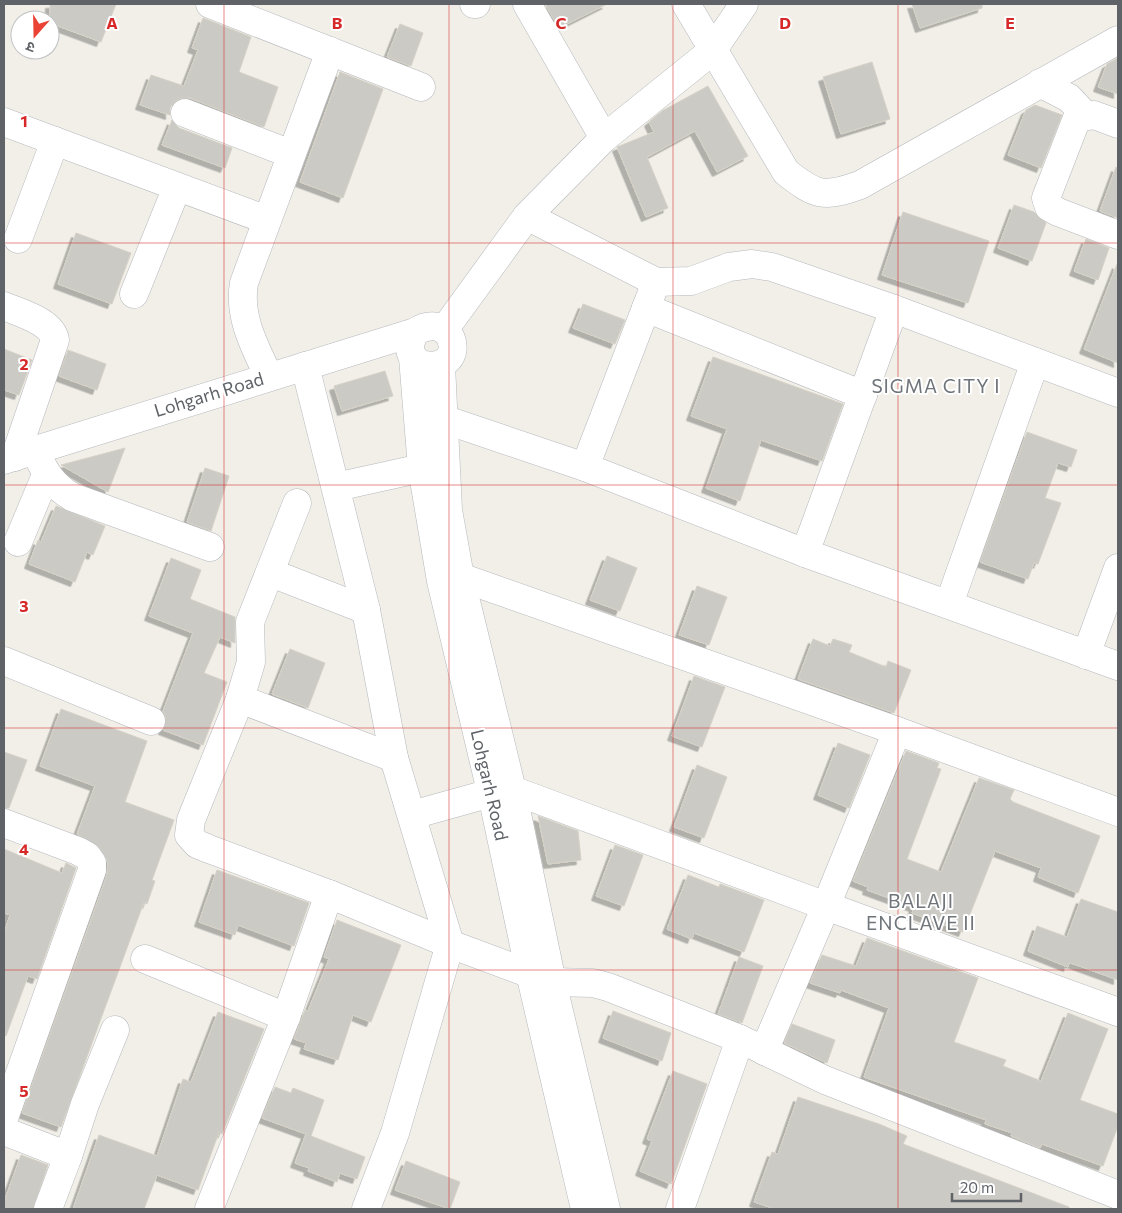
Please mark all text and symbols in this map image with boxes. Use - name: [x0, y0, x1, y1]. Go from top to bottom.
- north arrow: [10, 10, 60, 60]
- text: A: [106, 13, 118, 32]
- text: B: [332, 13, 343, 32]
- text: C: [556, 13, 567, 32]
- text: D: [779, 13, 791, 32]
- text: E: [1005, 13, 1015, 32]
- text: उ: [23, 38, 37, 57]
- text: 1: [20, 111, 28, 130]
- text: 2: [19, 354, 29, 373]
- street label: Lohgarh Road: [151, 367, 266, 421]
- district label: SIGMA CITY I: [871, 374, 1001, 397]
- text: 3: [19, 596, 29, 615]
- street label: Lohgarh Road: [467, 727, 513, 842]
- text: 4: [19, 839, 29, 858]
- district label: BALAJI ENCLAVE II: [866, 889, 976, 934]
- text: 5: [19, 1081, 29, 1100]
- scale bar: [952, 1170, 1021, 1202]
- text: 20 m: [960, 1178, 994, 1196]

